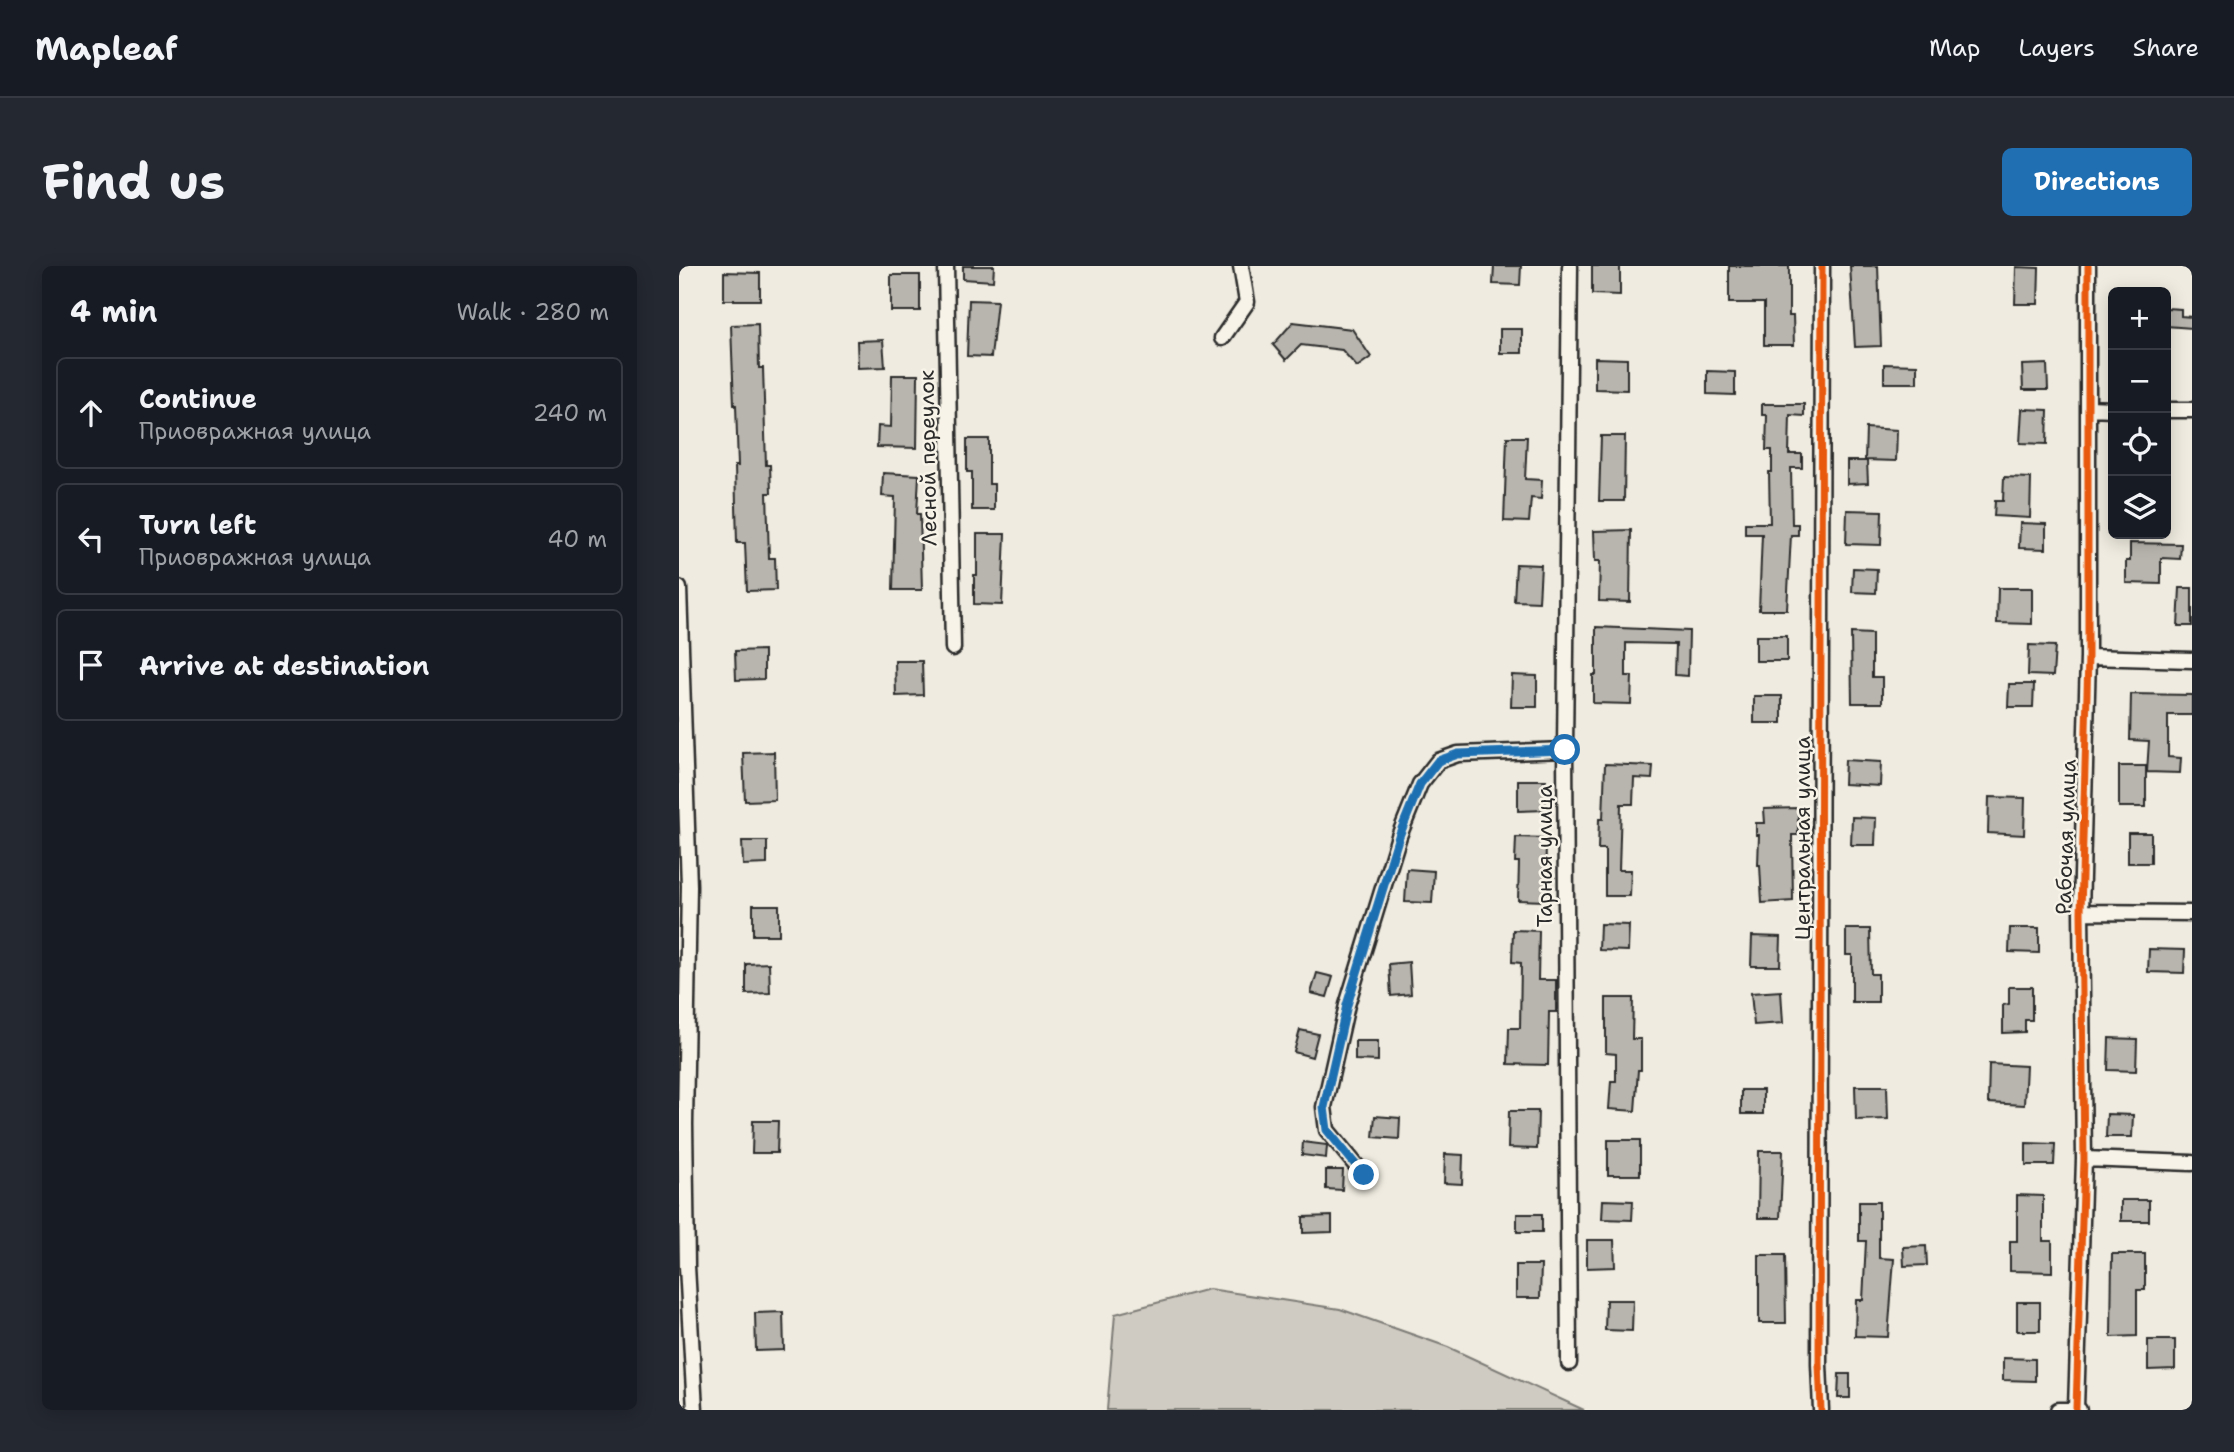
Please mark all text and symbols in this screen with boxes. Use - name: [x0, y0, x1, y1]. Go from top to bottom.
- text: Mapleaf: [35, 26, 178, 71]
- text: Map: [1929, 32, 1980, 64]
- text: Layers: [2018, 32, 2095, 64]
- text: Share: [2133, 32, 2199, 64]
- button: Directions: [2002, 148, 2192, 216]
- text: Find us: [42, 149, 225, 215]
- map controls: [2108, 287, 2171, 539]
- button: +: [2108, 287, 2171, 350]
- text: 4 min: [70, 291, 157, 332]
- text: Walk · 280 m: [456, 297, 609, 327]
- button: −: [2108, 350, 2171, 413]
- street label: Лесной переулок: [912, 370, 944, 546]
- text: Continue: [139, 381, 257, 416]
- icon: ahead: [72, 394, 110, 432]
- text: 240 m: [533, 398, 607, 428]
- button: locate: [2108, 413, 2171, 476]
- text: Приовражная улица: [139, 416, 371, 446]
- button: layers: [2108, 476, 2171, 539]
- text: Turn left: [139, 507, 256, 542]
- icon: left: [72, 520, 110, 558]
- text: 40 m: [547, 524, 607, 554]
- text: Приовражная улица: [139, 542, 371, 572]
- icon: arrive: [72, 646, 110, 684]
- text: Arrive at destination: [139, 648, 429, 683]
- route start: [1549, 734, 1580, 765]
- street label: Центральная улица: [1789, 736, 1817, 940]
- street label: Рабочая улица: [2049, 759, 2083, 915]
- street label: Тарная улица: [1531, 785, 1559, 927]
- route end: [1348, 1159, 1379, 1190]

